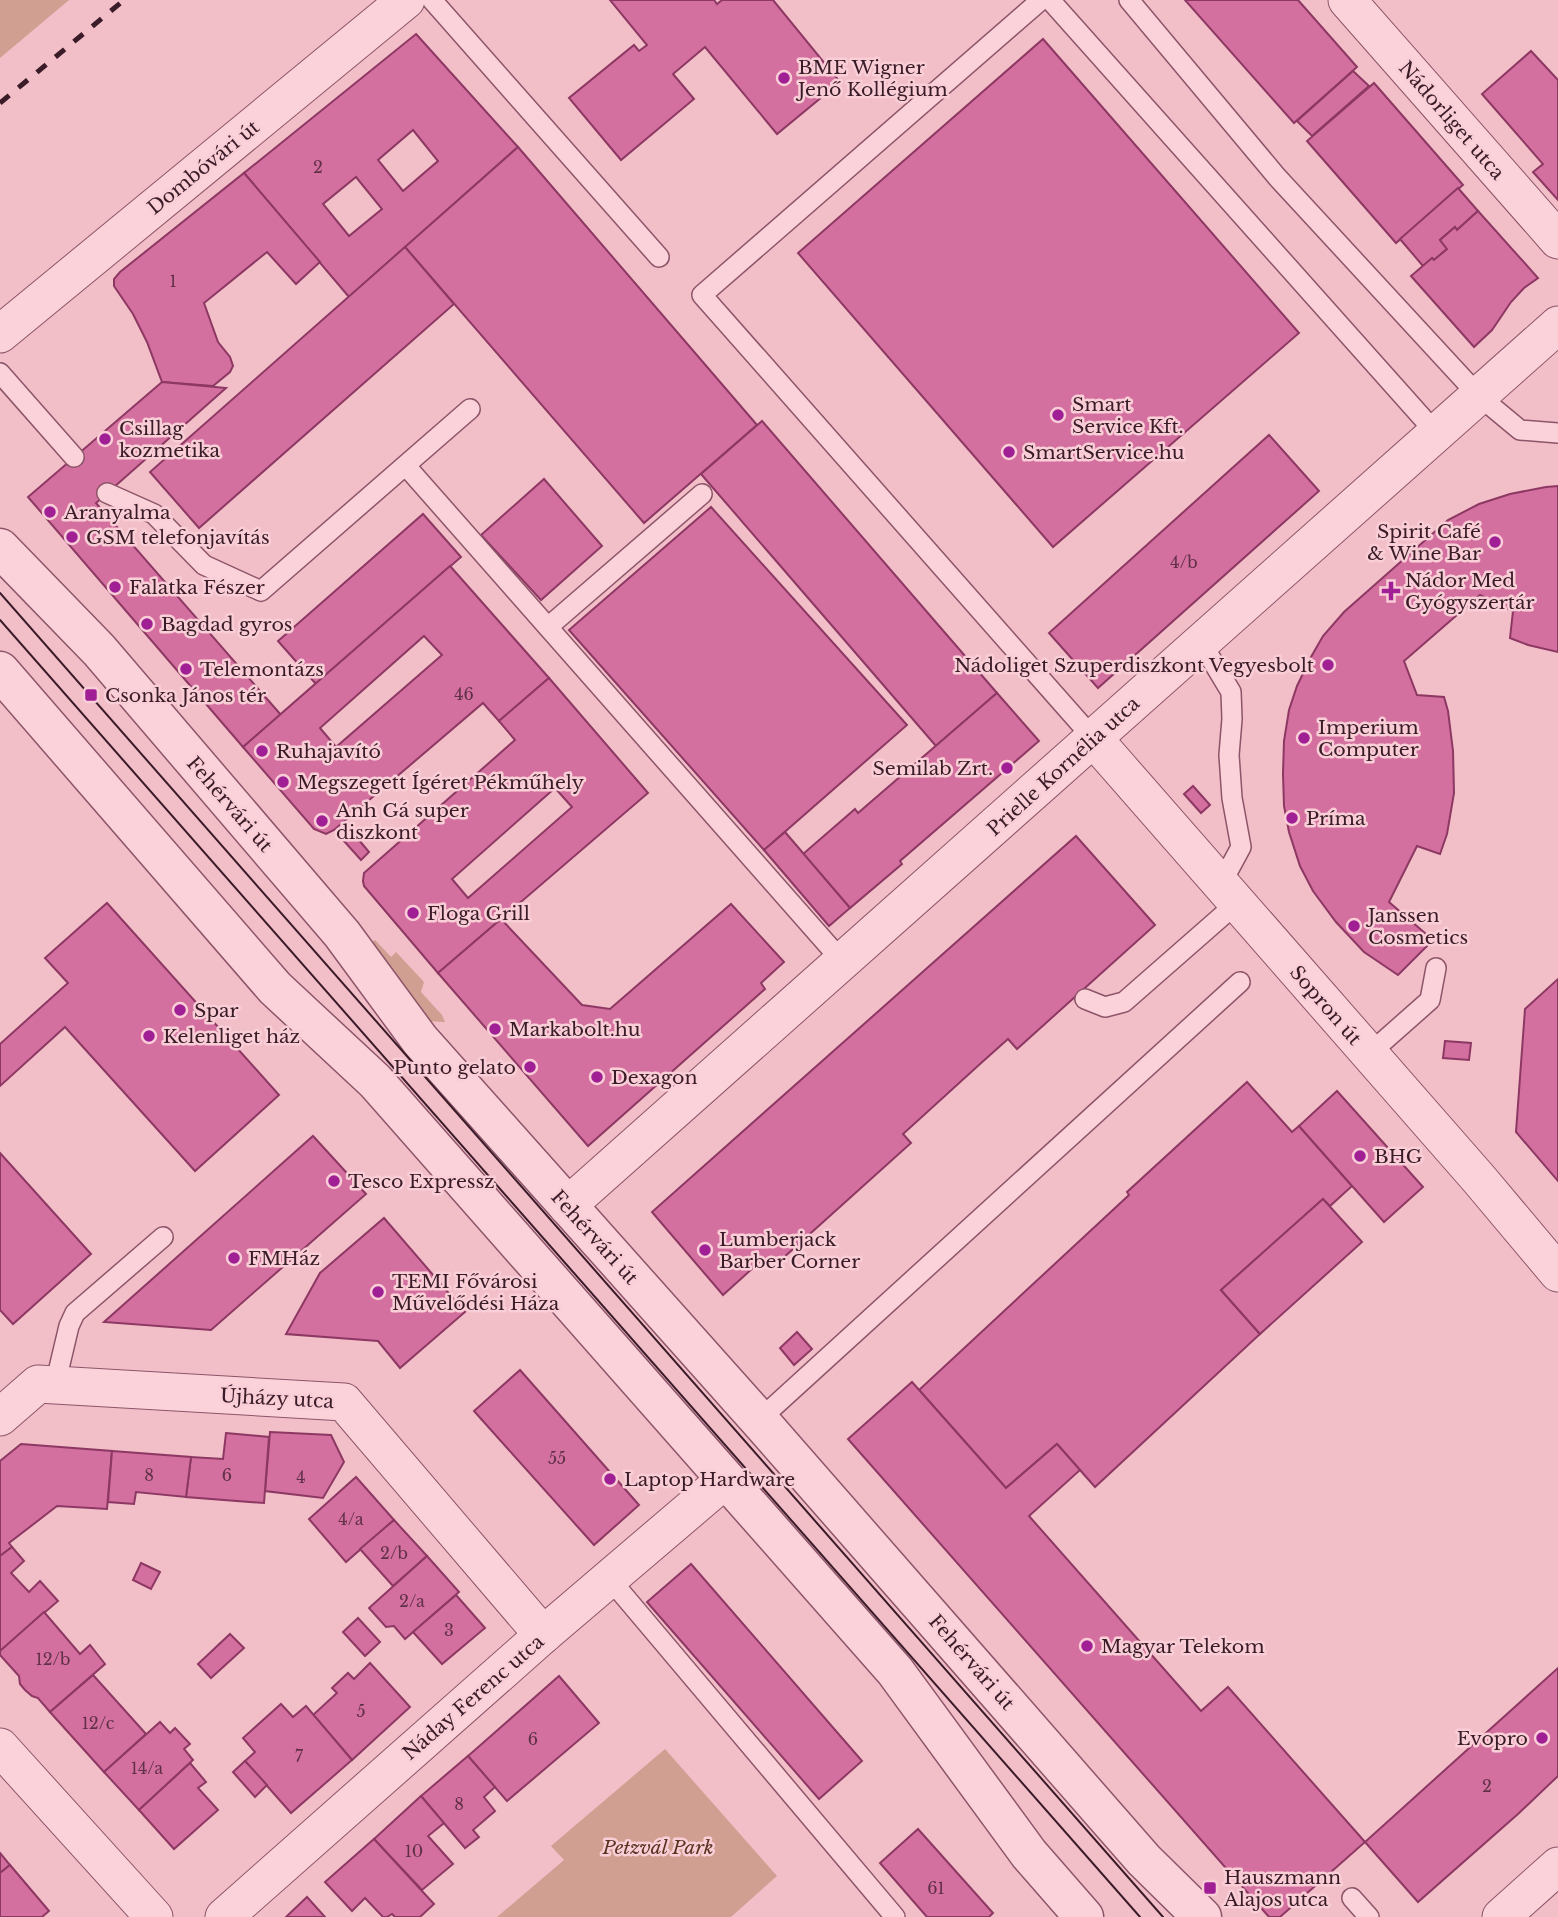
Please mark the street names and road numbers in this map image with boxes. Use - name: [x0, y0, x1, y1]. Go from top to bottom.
- street label: Nádorliget utca: [1394, 56, 1510, 185]
- street label: Dombóvári út: [143, 115, 264, 219]
- street label: Prielle Kornélia utca: [982, 692, 1145, 841]
- street label: Fehérvári út: [182, 752, 278, 857]
- street label: Sopron út: [1285, 961, 1367, 1050]
- street label: Fehérvári út: [546, 1186, 643, 1290]
- street label: Újházy utca: [220, 1384, 335, 1413]
- street label: Fehérvári út: [924, 1610, 1020, 1715]
- street label: Náday Ferenc utca: [398, 1630, 549, 1765]

